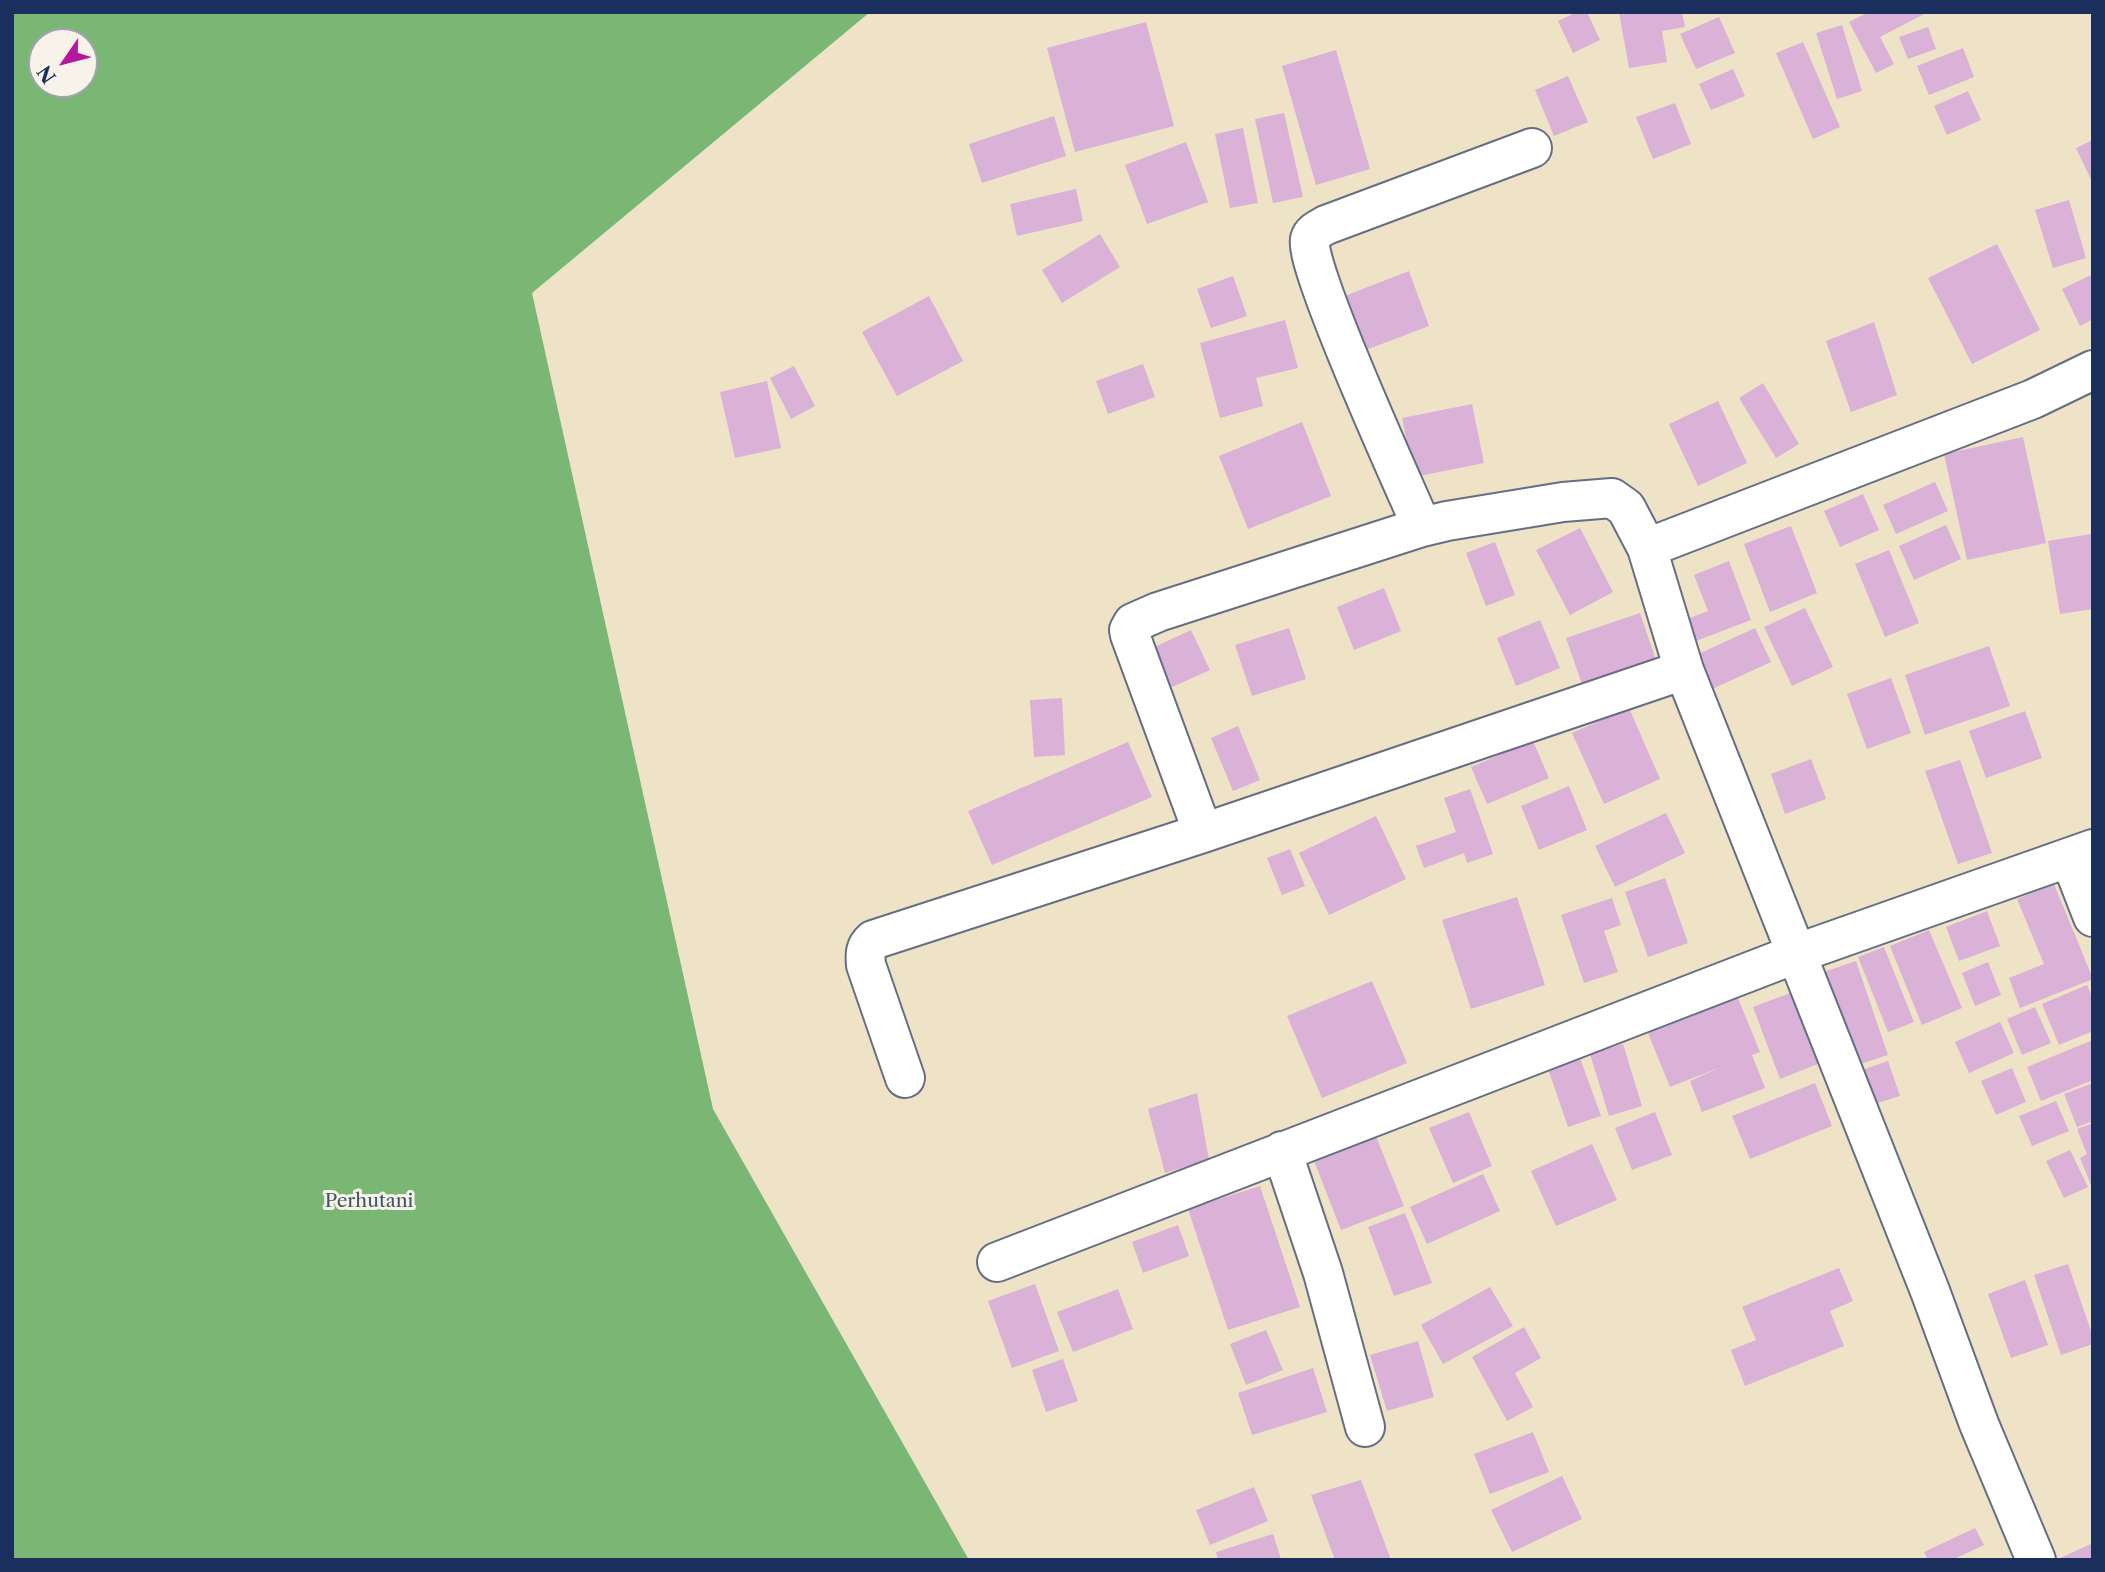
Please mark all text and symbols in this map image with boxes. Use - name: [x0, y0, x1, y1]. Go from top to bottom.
- north arrow: [28, 28, 98, 98]
- text: N: [33, 61, 61, 88]
- park label: Perhutani: [325, 1191, 413, 1213]

